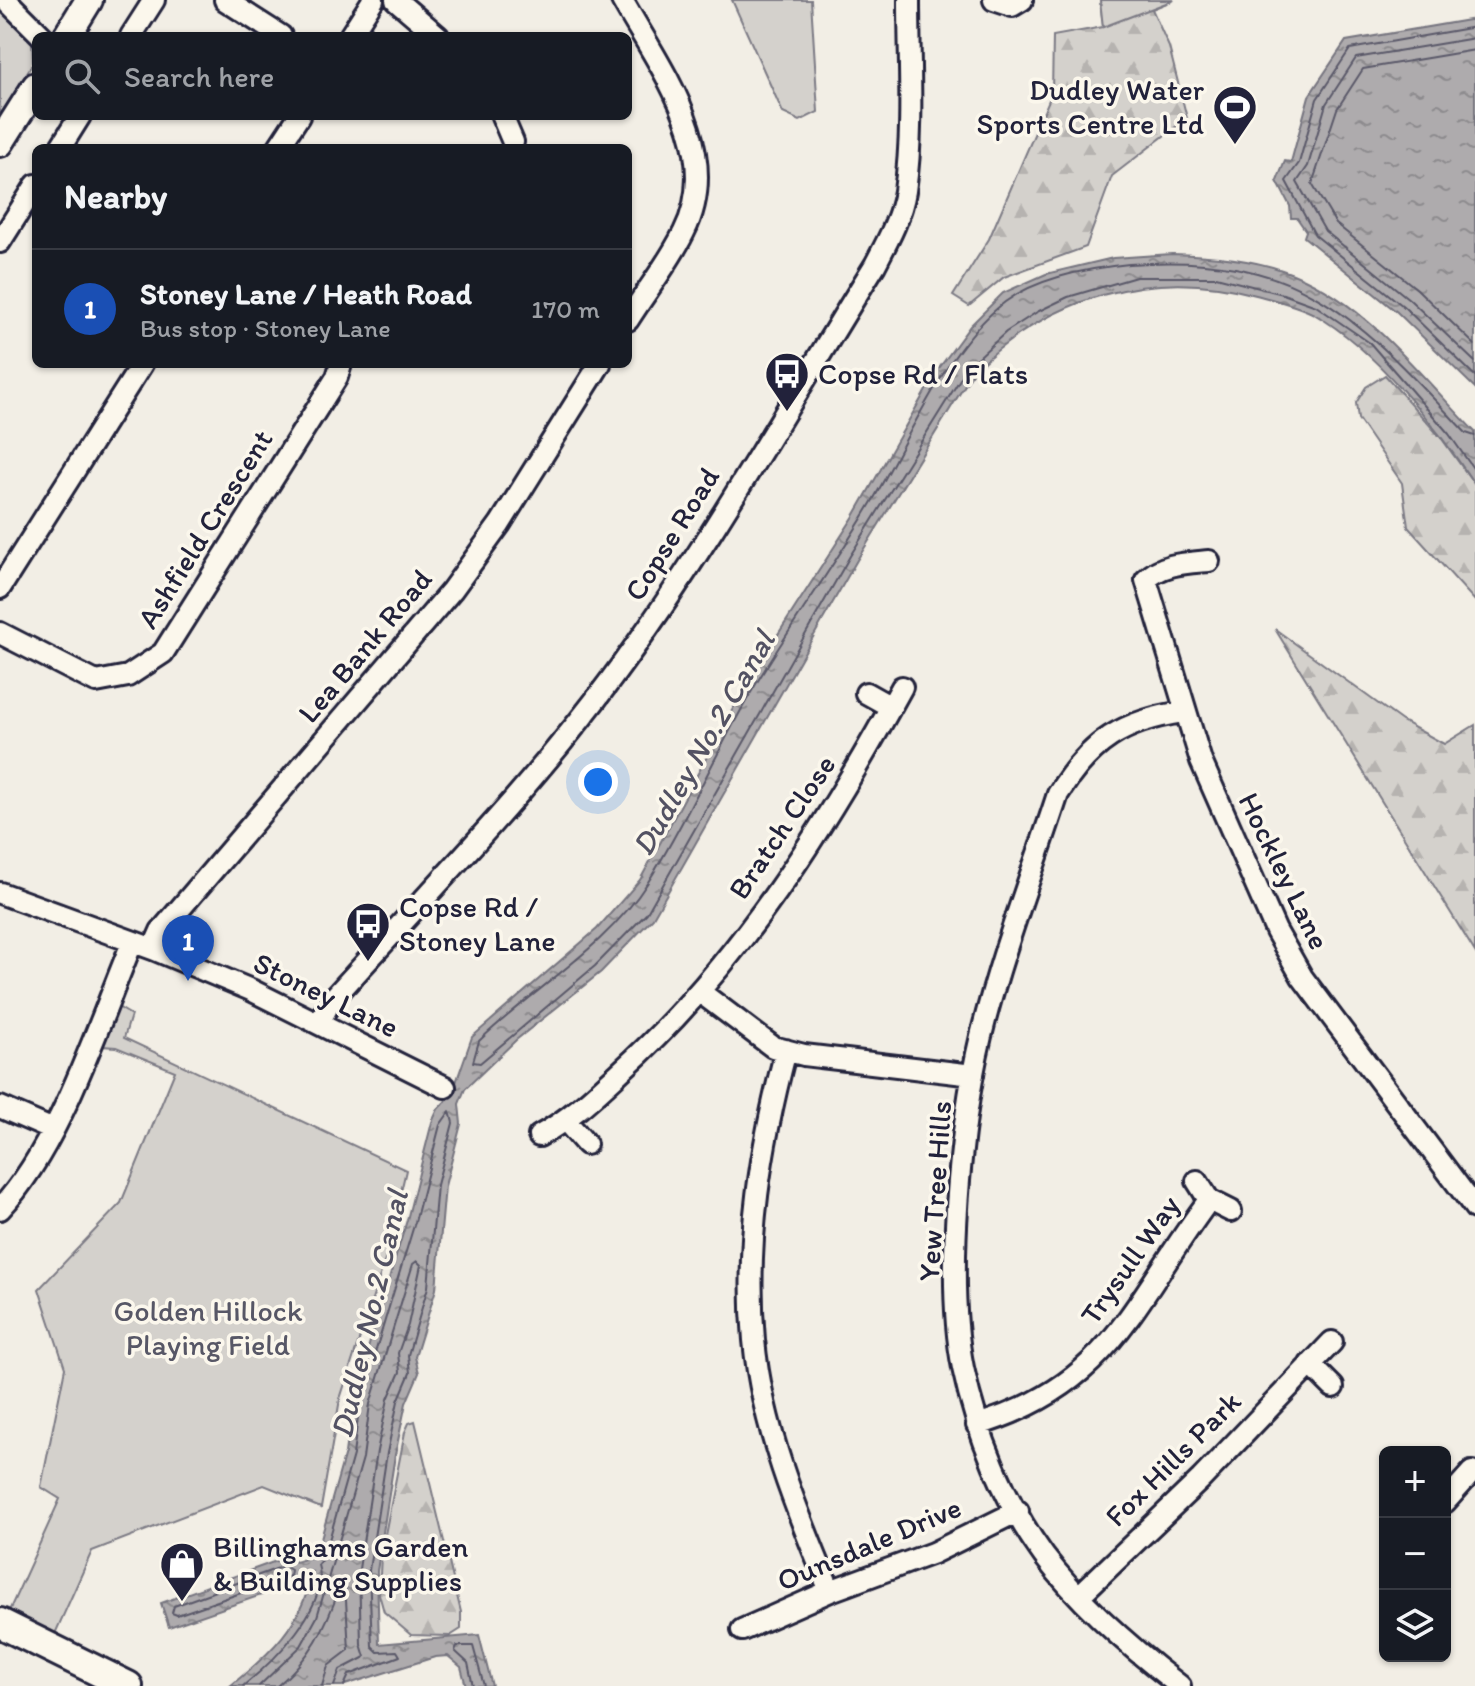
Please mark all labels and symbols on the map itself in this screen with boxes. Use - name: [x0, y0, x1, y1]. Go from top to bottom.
- place label: Dudley Water Sports Centre Ltd: [977, 71, 1205, 142]
- sports icon: Dudley Water Sports Centre Ltd: [1211, 83, 1259, 146]
- bus stop icon: Copse Rd / Flats: [763, 350, 811, 413]
- place label: Copse Rd / Flats: [818, 355, 1028, 392]
- street label: Ashfield Crescent: [129, 423, 280, 635]
- street label: Copse Road: [616, 460, 727, 607]
- street label: Lea Bank Road: [290, 561, 440, 730]
- water label: Dudley No.2 Canal: [623, 622, 784, 862]
- street label: Bratch Close: [720, 748, 843, 906]
- your location: [578, 762, 618, 802]
- street label: Hockley Lane: [1231, 786, 1338, 955]
- place label: Copse Rd / Stoney Lane: [399, 888, 556, 959]
- bus stop icon: Copse Rd / Stoney Lane: [344, 900, 392, 963]
- pin: 1: [162, 915, 214, 981]
- street label: Stoney Lane: [248, 944, 405, 1046]
- street label: Yew Tree Hills: [910, 1099, 959, 1283]
- water label: Dudley No.2 Canal: [322, 1185, 416, 1442]
- street label: Trysull Way: [1072, 1188, 1187, 1331]
- park label: Golden Hillock Playing Field: [114, 1292, 303, 1363]
- street label: Fox Hills Park: [1097, 1383, 1249, 1534]
- street label: Ounsdale Drive: [771, 1488, 966, 1599]
- place label: Billinghams Garden & Building Supplies: [213, 1528, 469, 1599]
- shop icon: Billinghams Garden & Building Supplies: [158, 1540, 206, 1603]

